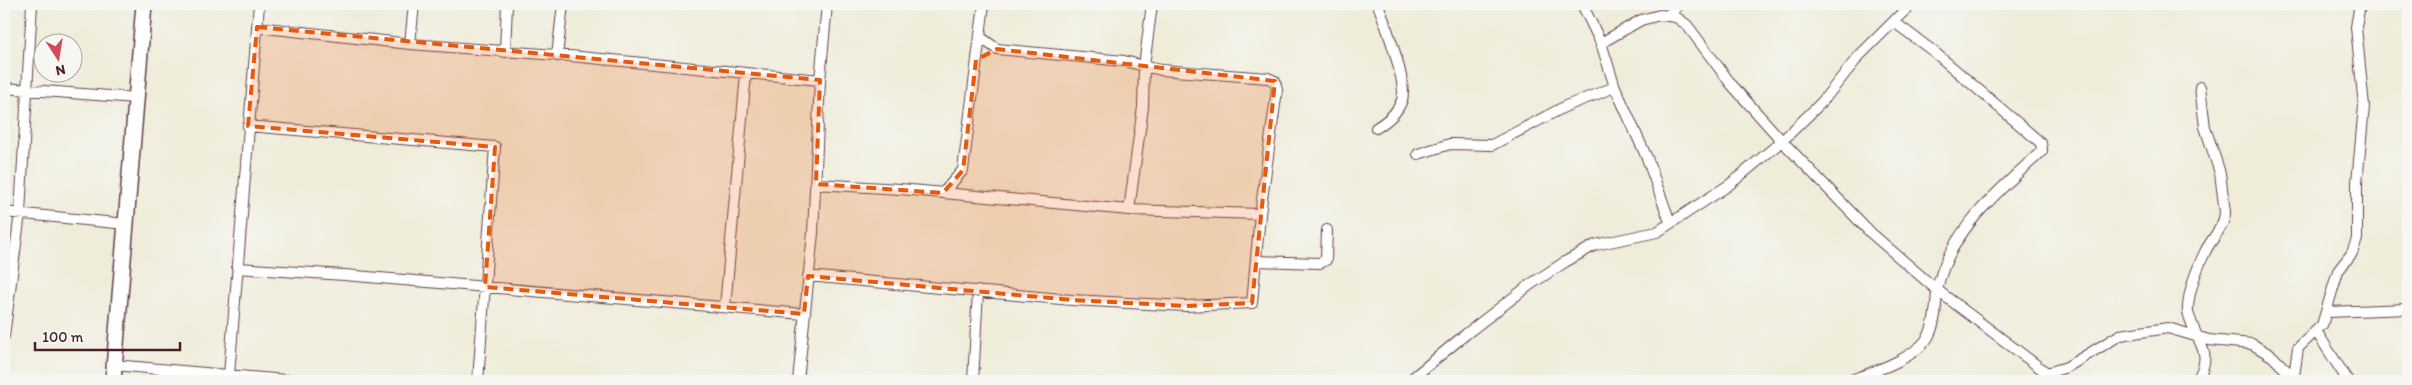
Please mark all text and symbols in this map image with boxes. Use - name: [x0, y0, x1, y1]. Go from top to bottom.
- north arrow: [32, 32, 82, 82]
- text: N: [54, 61, 67, 80]
- scale bar: [35, 320, 180, 352]
- text: 100 m: [42, 328, 84, 346]

